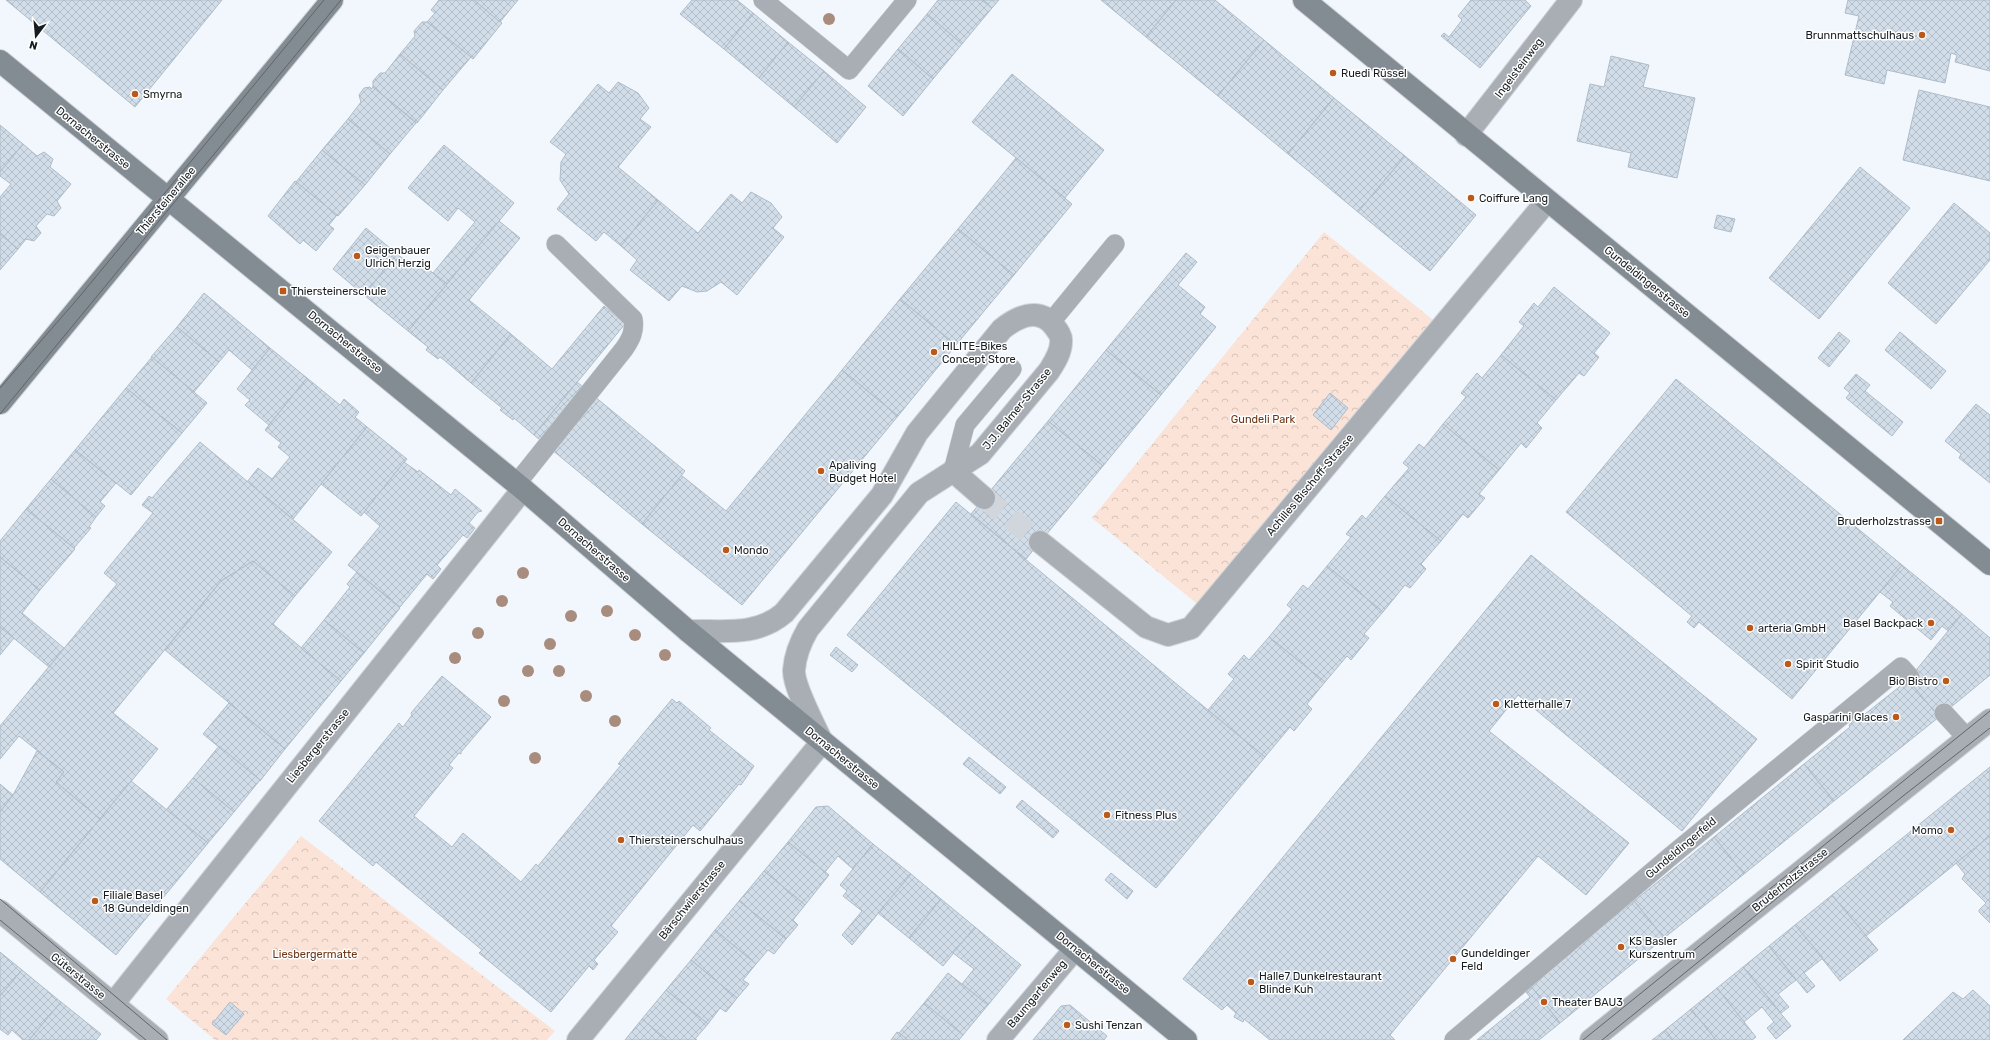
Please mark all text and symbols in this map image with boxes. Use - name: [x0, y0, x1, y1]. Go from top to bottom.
- north arrow: [16, 16, 56, 56]
- place label: Brunnmattschulhaus: [1805, 29, 1914, 42]
- marker: Brunnmattschulhaus: [1917, 30, 1927, 40]
- street label: Ingelsteinweg: [1492, 35, 1546, 101]
- text: N: [28, 38, 39, 52]
- place label: Ruedi Rüssel: [1341, 67, 1407, 80]
- marker: Ruedi Rüssel: [1328, 68, 1338, 78]
- place label: Smyrna: [143, 88, 182, 101]
- marker: Smyrna: [130, 89, 140, 99]
- street label: Dornacherstrasse: [53, 104, 133, 172]
- street label: Thiersteinerallee: [134, 164, 198, 238]
- place label: Coiffure Lang: [1479, 192, 1548, 205]
- marker: Coiffure Lang: [1466, 193, 1476, 203]
- street label: Gundeldingerstrasse: [1602, 243, 1692, 321]
- place label: Geigenbauer Ulrich Herzig: [365, 244, 431, 270]
- marker: Geigenbauer Ulrich Herzig: [352, 251, 362, 261]
- place label: Thiersteinerschule: [291, 285, 386, 298]
- marker: Thiersteinerschule: [278, 286, 288, 296]
- street label: Dornacherstrasse: [305, 308, 385, 376]
- place label: HILITE-Bikes Concept Store: [942, 340, 1016, 366]
- marker: HILITE-Bikes Concept Store: [929, 347, 939, 357]
- street label: J.J. Balmer-Strasse: [980, 366, 1054, 452]
- park label: Gundeli Park: [1231, 413, 1296, 426]
- street label: Achilles Bischoff-Strasse: [1264, 432, 1356, 538]
- place label: Apaliving Budget Hotel: [829, 459, 896, 485]
- marker: Apaliving Budget Hotel: [816, 466, 826, 476]
- street label: Dornacherstrasse: [555, 515, 633, 585]
- place label: Bruderholzstrasse: [1837, 515, 1931, 528]
- marker: Bruderholzstrasse: [1934, 516, 1944, 526]
- place label: Mondo: [734, 544, 769, 557]
- marker: Mondo: [721, 545, 731, 555]
- place label: Basel Backpack: [1843, 617, 1923, 630]
- marker: Basel Backpack: [1926, 618, 1936, 628]
- place label: arteria GmbH: [1758, 622, 1826, 635]
- marker: arteria GmbH: [1745, 623, 1755, 633]
- place label: Spirit Studio: [1796, 658, 1859, 671]
- marker: Spirit Studio: [1783, 659, 1793, 669]
- place label: Bio Bistro: [1889, 675, 1938, 688]
- marker: Bio Bistro: [1941, 676, 1951, 686]
- place label: Kletterhalle 7: [1504, 698, 1571, 711]
- marker: Kletterhalle 7: [1491, 699, 1501, 709]
- street label: Liesbergerstrasse: [284, 706, 352, 786]
- place label: Gasparini Glaces: [1803, 711, 1888, 724]
- marker: Gasparini Glaces: [1891, 712, 1901, 722]
- street label: Dornacherstrasse: [802, 724, 882, 792]
- place label: Fitness Plus: [1115, 809, 1177, 822]
- marker: Fitness Plus: [1102, 810, 1112, 820]
- street label: Gundeldingerfeld: [1643, 815, 1719, 881]
- place label: Momo: [1912, 824, 1943, 837]
- marker: Momo: [1946, 825, 1956, 835]
- place label: Thiersteinerschulhaus: [629, 834, 744, 847]
- marker: Thiersteinerschulhaus: [616, 835, 626, 845]
- street label: Bruderholzstrasse: [1749, 845, 1831, 915]
- street label: Bärschwilerstrasse: [656, 858, 728, 942]
- place label: Filiale Basel 18 Gundeldingen: [103, 889, 189, 915]
- marker: Filiale Basel 18 Gundeldingen: [90, 896, 100, 906]
- street label: Dornacherstrasse: [1053, 929, 1133, 997]
- place label: K5 Basler Kurszentrum: [1629, 935, 1695, 961]
- marker: K5 Basler Kurszentrum: [1616, 942, 1626, 952]
- place label: Gundeldinger Feld: [1461, 947, 1531, 973]
- park label: Liesbergermatte: [273, 948, 357, 961]
- street label: Güterstrasse: [48, 950, 108, 1002]
- marker: Gundeldinger Feld: [1448, 954, 1458, 964]
- street label: Baumgartenweg: [1005, 957, 1069, 1031]
- place label: Halle7 Dunkelrestaurant Blinde Kuh: [1259, 970, 1382, 996]
- marker: Halle7 Dunkelrestaurant Blinde Kuh: [1246, 977, 1256, 987]
- place label: Theater BAU3: [1552, 996, 1623, 1009]
- marker: Theater BAU3: [1539, 997, 1549, 1007]
- place label: Sushi Tenzan: [1075, 1019, 1142, 1032]
- marker: Sushi Tenzan: [1062, 1020, 1072, 1030]

